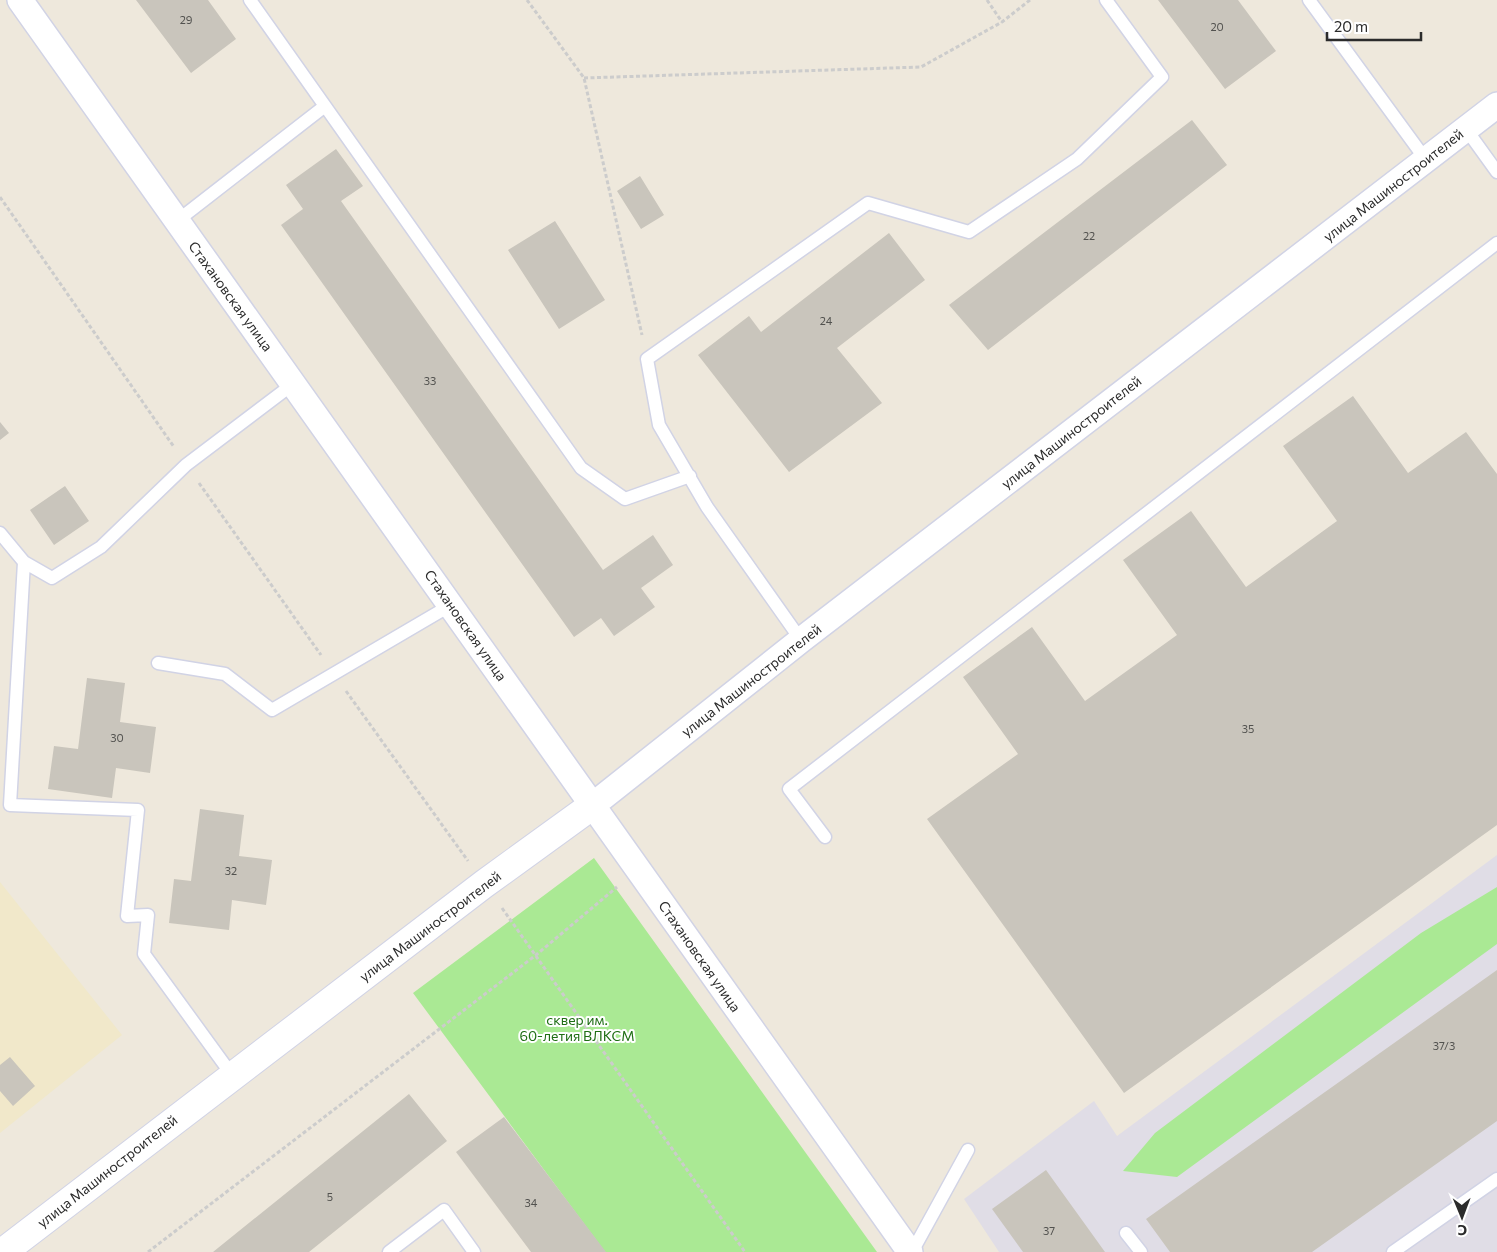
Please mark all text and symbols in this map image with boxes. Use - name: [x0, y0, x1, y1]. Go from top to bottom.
- scale bar: [1327, 10, 1421, 42]
- house number: 29: [180, 13, 193, 26]
- text: 20 m: [1334, 17, 1368, 35]
- house number: 20: [1210, 20, 1224, 33]
- street label: улица Машиностроителей: [1320, 125, 1466, 245]
- house number: 22: [1083, 229, 1095, 242]
- street label: Стахановская улица: [185, 238, 277, 354]
- house number: 24: [820, 314, 833, 327]
- street label: улица Машиностроителей: [998, 372, 1144, 492]
- house number: 33: [424, 374, 436, 387]
- street label: Стахановская улица: [421, 566, 511, 684]
- street label: улица Машиностроителей: [678, 620, 824, 740]
- house number: 35: [1242, 722, 1254, 735]
- house number: 30: [110, 731, 124, 744]
- house number: 32: [225, 864, 237, 877]
- street label: улица Машиностроителей: [356, 867, 504, 985]
- street label: Стахановская улица: [655, 897, 745, 1015]
- park label: сквер им. 60-летия ВЛКСМ: [519, 1011, 635, 1044]
- house number: 37/3: [1433, 1039, 1455, 1052]
- street label: улица Машиностроителей: [34, 1111, 180, 1231]
- house number: 5: [327, 1190, 333, 1203]
- north arrow: [1437, 1192, 1487, 1242]
- house number: 34: [525, 1196, 538, 1209]
- text: С: [1457, 1222, 1467, 1239]
- house number: 37: [1043, 1224, 1055, 1237]

